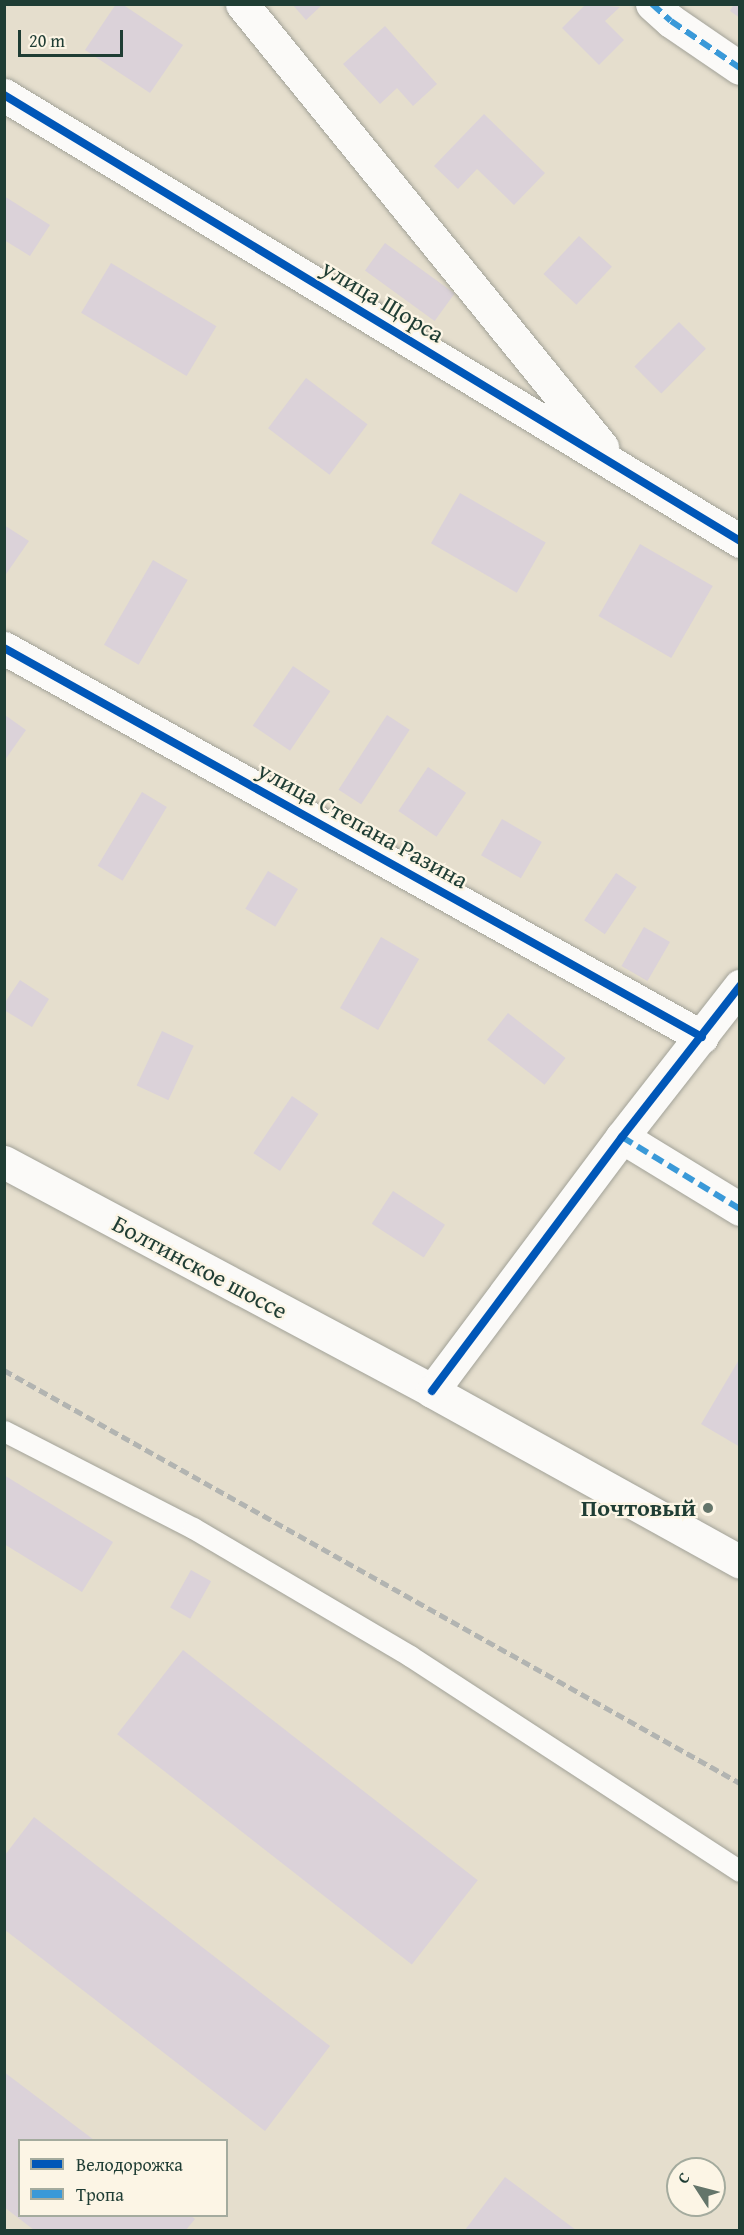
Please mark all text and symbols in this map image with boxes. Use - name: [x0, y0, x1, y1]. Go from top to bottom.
- scale bar: [21, 18, 126, 56]
- text: 20 m: [29, 27, 65, 54]
- street label: улица Щорса: [317, 253, 449, 349]
- street label: улица Степана Разина: [253, 755, 473, 895]
- street label: Болтинское шоссе: [108, 1209, 292, 1325]
- place label: Почтовый: [581, 1494, 696, 1522]
- marker: Почтовый: [701, 1501, 715, 1515]
- legend: [18, 2139, 228, 2217]
- text: Велодорожка: [76, 2151, 183, 2178]
- north arrow: [666, 2157, 726, 2217]
- text: С: [671, 2167, 695, 2188]
- text: Тропа: [76, 2181, 124, 2208]

